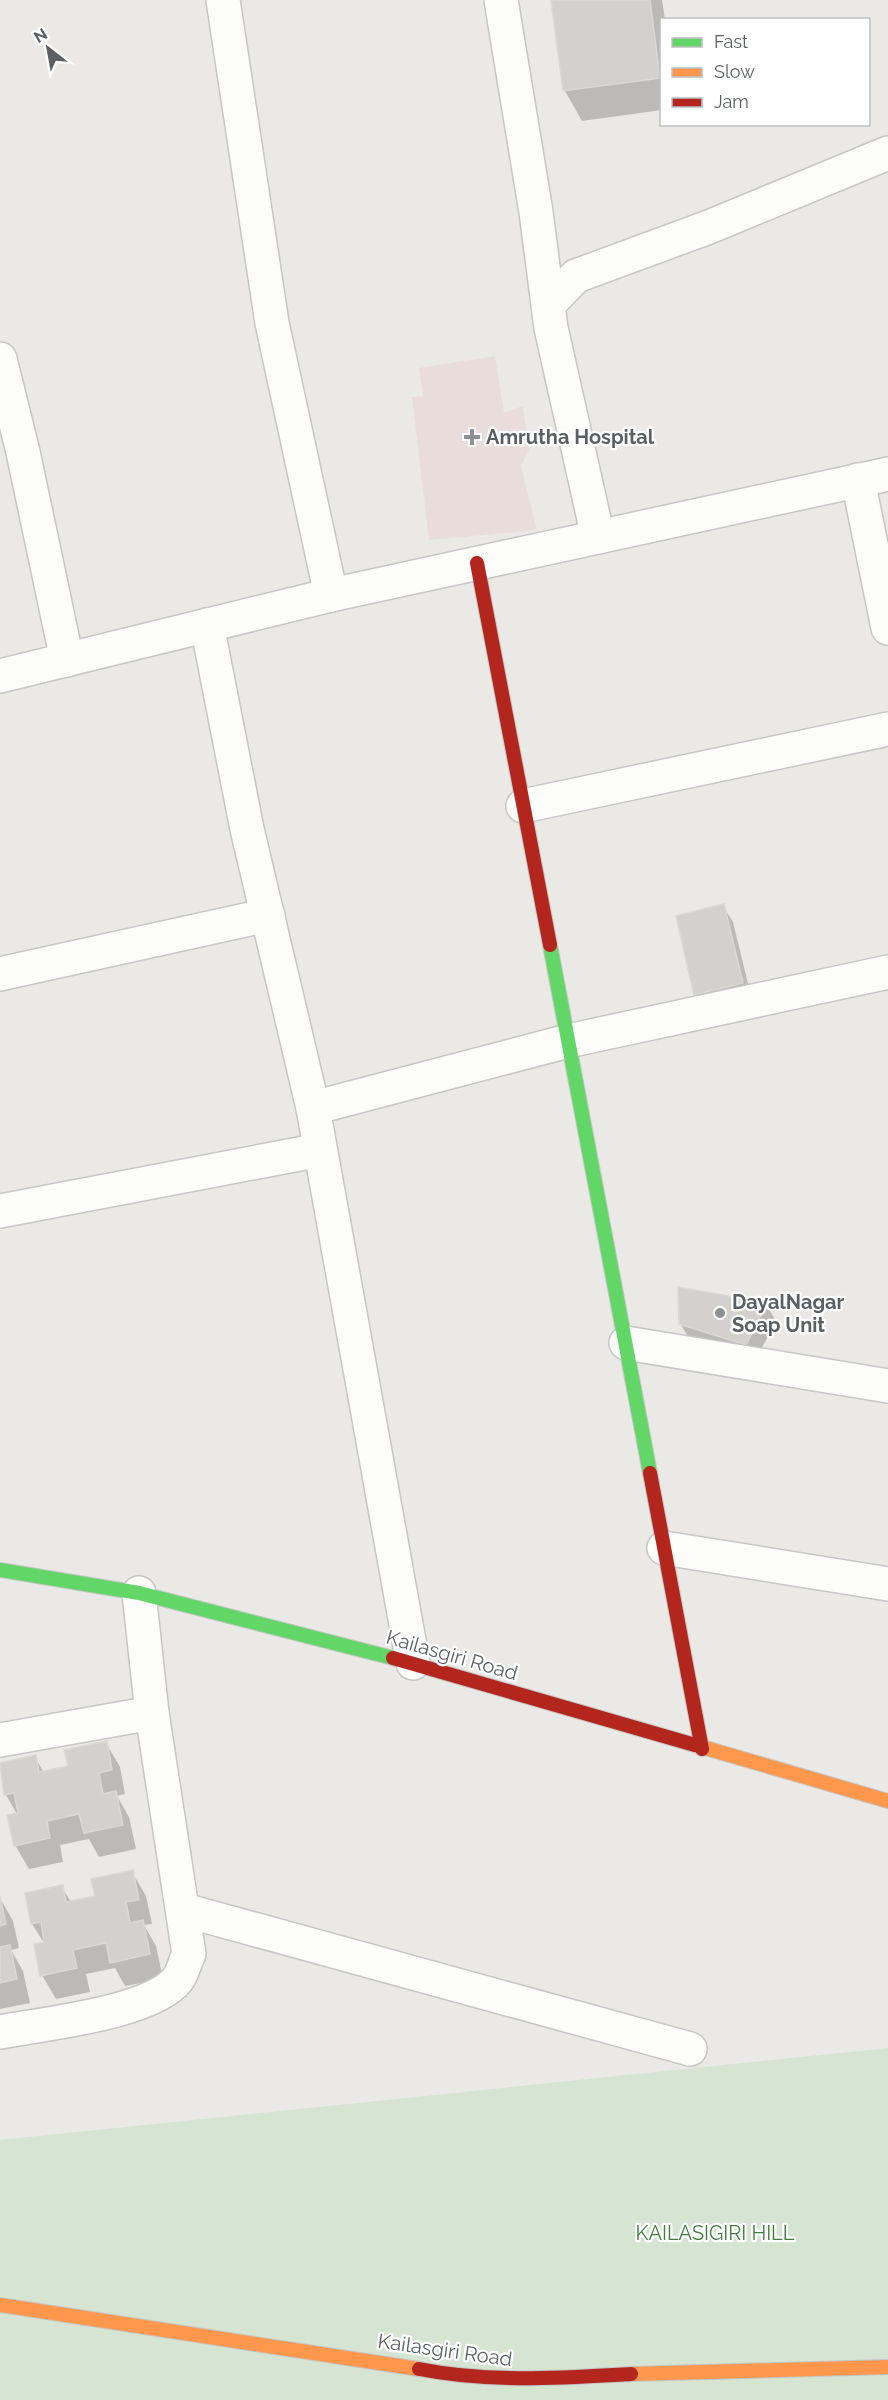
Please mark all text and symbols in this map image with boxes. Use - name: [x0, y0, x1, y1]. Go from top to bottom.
- north arrow: [18, 18, 78, 78]
- legend: [660, 18, 870, 126]
- text: N: [30, 24, 51, 47]
- text: Fast: [714, 31, 748, 52]
- text: Slow: [714, 61, 755, 82]
- text: Jam: [714, 91, 749, 112]
- place label: Amrutha Hospital: [486, 425, 655, 449]
- marker: Amrutha Hospital: [463, 428, 481, 446]
- place label: DayalNagar Soap Unit: [732, 1290, 845, 1337]
- marker: DayalNagar Soap Unit: [713, 1306, 727, 1320]
- street label: Kailasgiri Road: [384, 1625, 520, 1685]
- park label: KAILASIGIRI HILL: [636, 2221, 795, 2245]
- street label: Kailasgiri Road: [376, 2329, 514, 2371]

